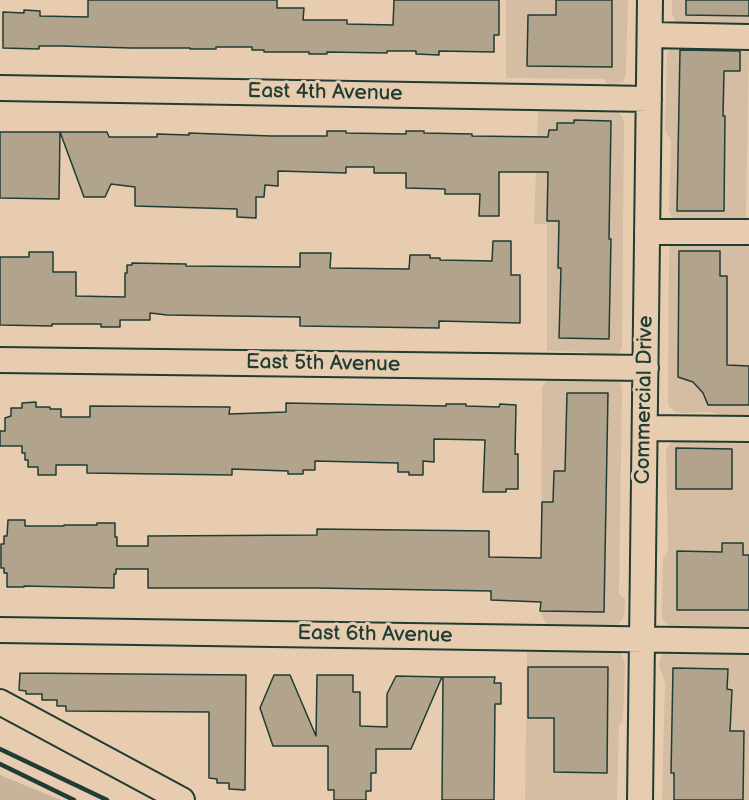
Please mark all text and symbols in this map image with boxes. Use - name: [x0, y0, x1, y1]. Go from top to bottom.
- street label: East 4th Avenue: [247, 79, 403, 107]
- street label: Commercial Drive: [631, 315, 659, 485]
- street label: East 5th Avenue: [246, 350, 400, 378]
- street label: East 6th Avenue: [297, 621, 453, 649]

